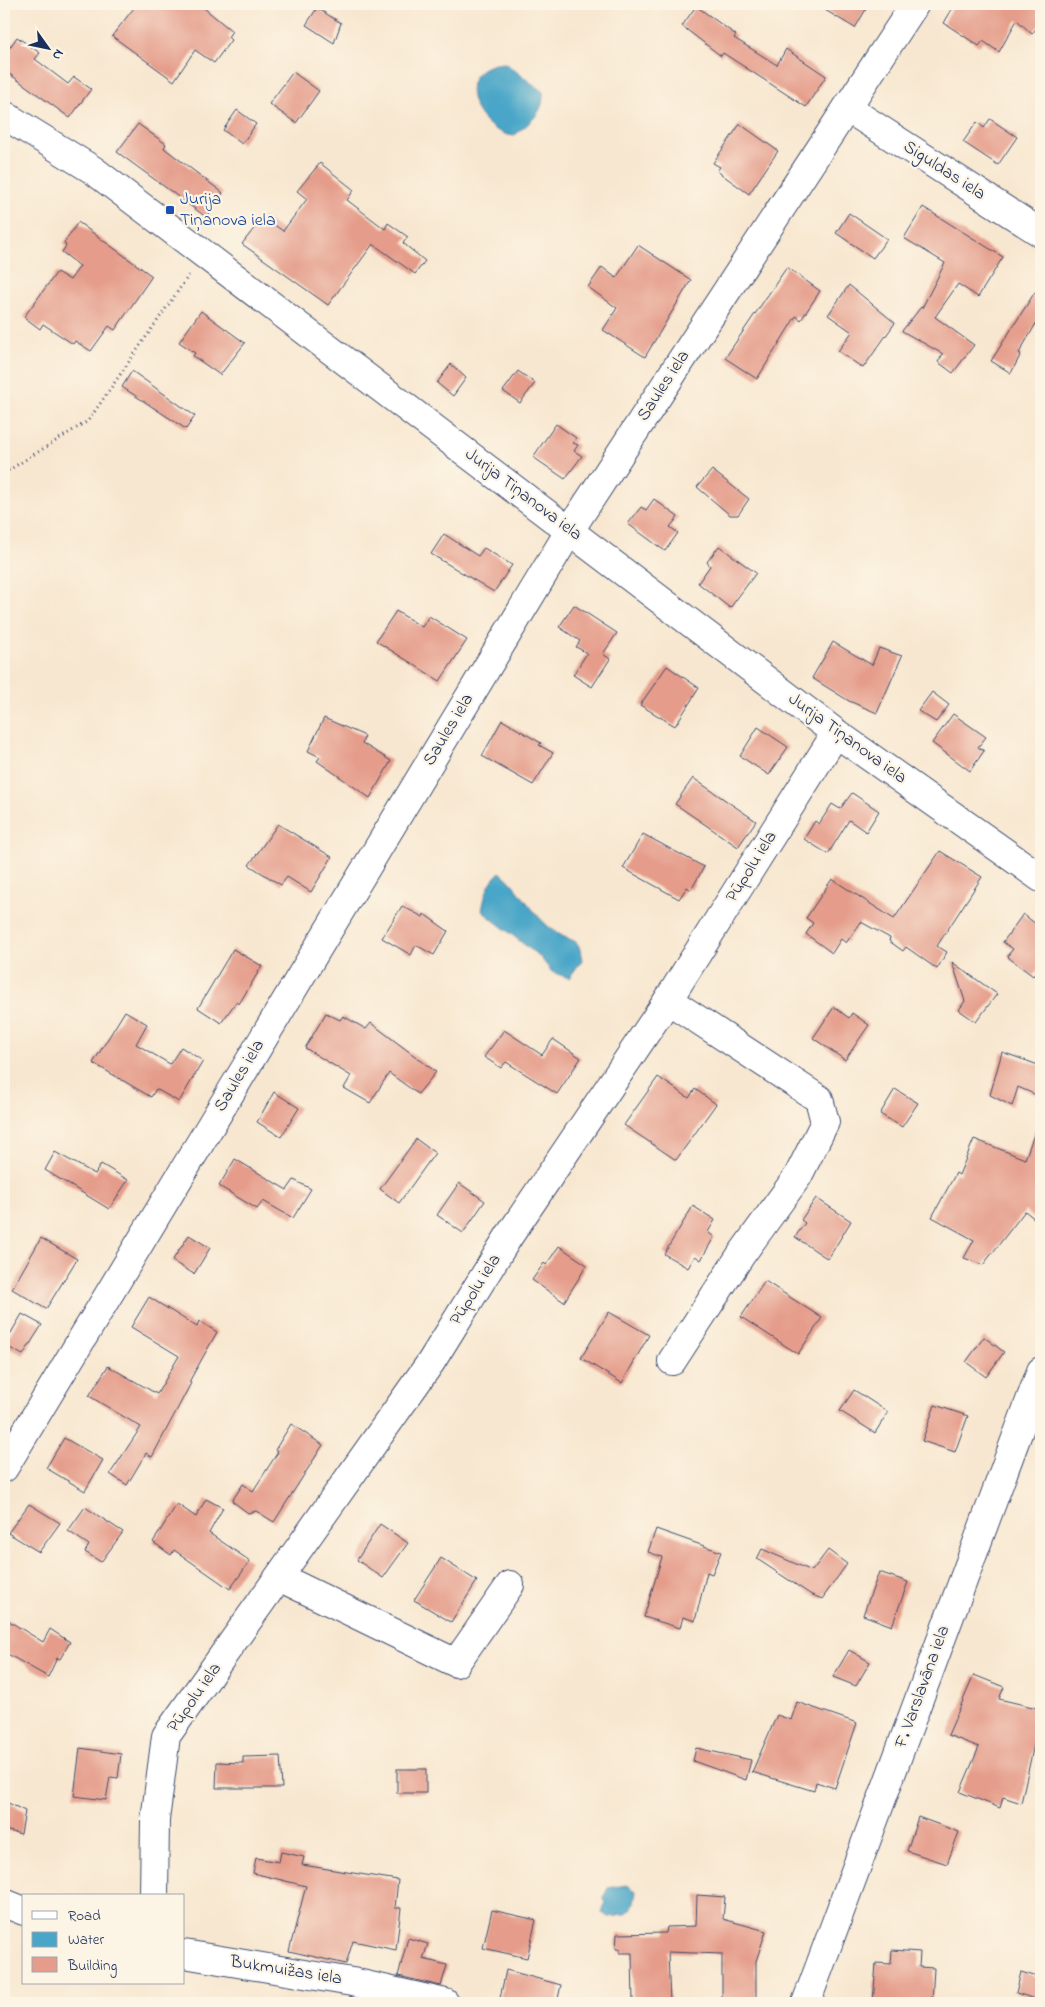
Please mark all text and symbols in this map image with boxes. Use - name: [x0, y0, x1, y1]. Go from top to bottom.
- north arrow: [22, 22, 72, 72]
- text: N: [46, 45, 69, 64]
- street label: Siguldas iela: [897, 135, 990, 208]
- place label: Jurija Tiņanova iela: [180, 187, 276, 234]
- marker: Jurija Tiņanova iela: [164, 204, 176, 216]
- street label: Saules iela: [631, 345, 697, 427]
- street label: Jurija Tiņanova iela: [459, 442, 587, 548]
- street label: Jurija Tiņanova iela: [782, 687, 912, 791]
- street label: Saules iela: [417, 689, 481, 771]
- street label: Pūpolu iela: [720, 826, 784, 908]
- street label: Saules iela: [208, 1035, 272, 1117]
- street label: Pūpolu iela: [444, 1249, 508, 1331]
- street label: F. Varslavāna iela: [888, 1622, 957, 1753]
- street label: Pūpolu iela: [161, 1658, 229, 1738]
- legend: [22, 1894, 185, 1984]
- text: Road: [68, 1905, 101, 1927]
- text: Water: [68, 1929, 104, 1951]
- street label: Bukmuižas iela: [227, 1949, 344, 1993]
- text: Building: [67, 1955, 117, 1978]

